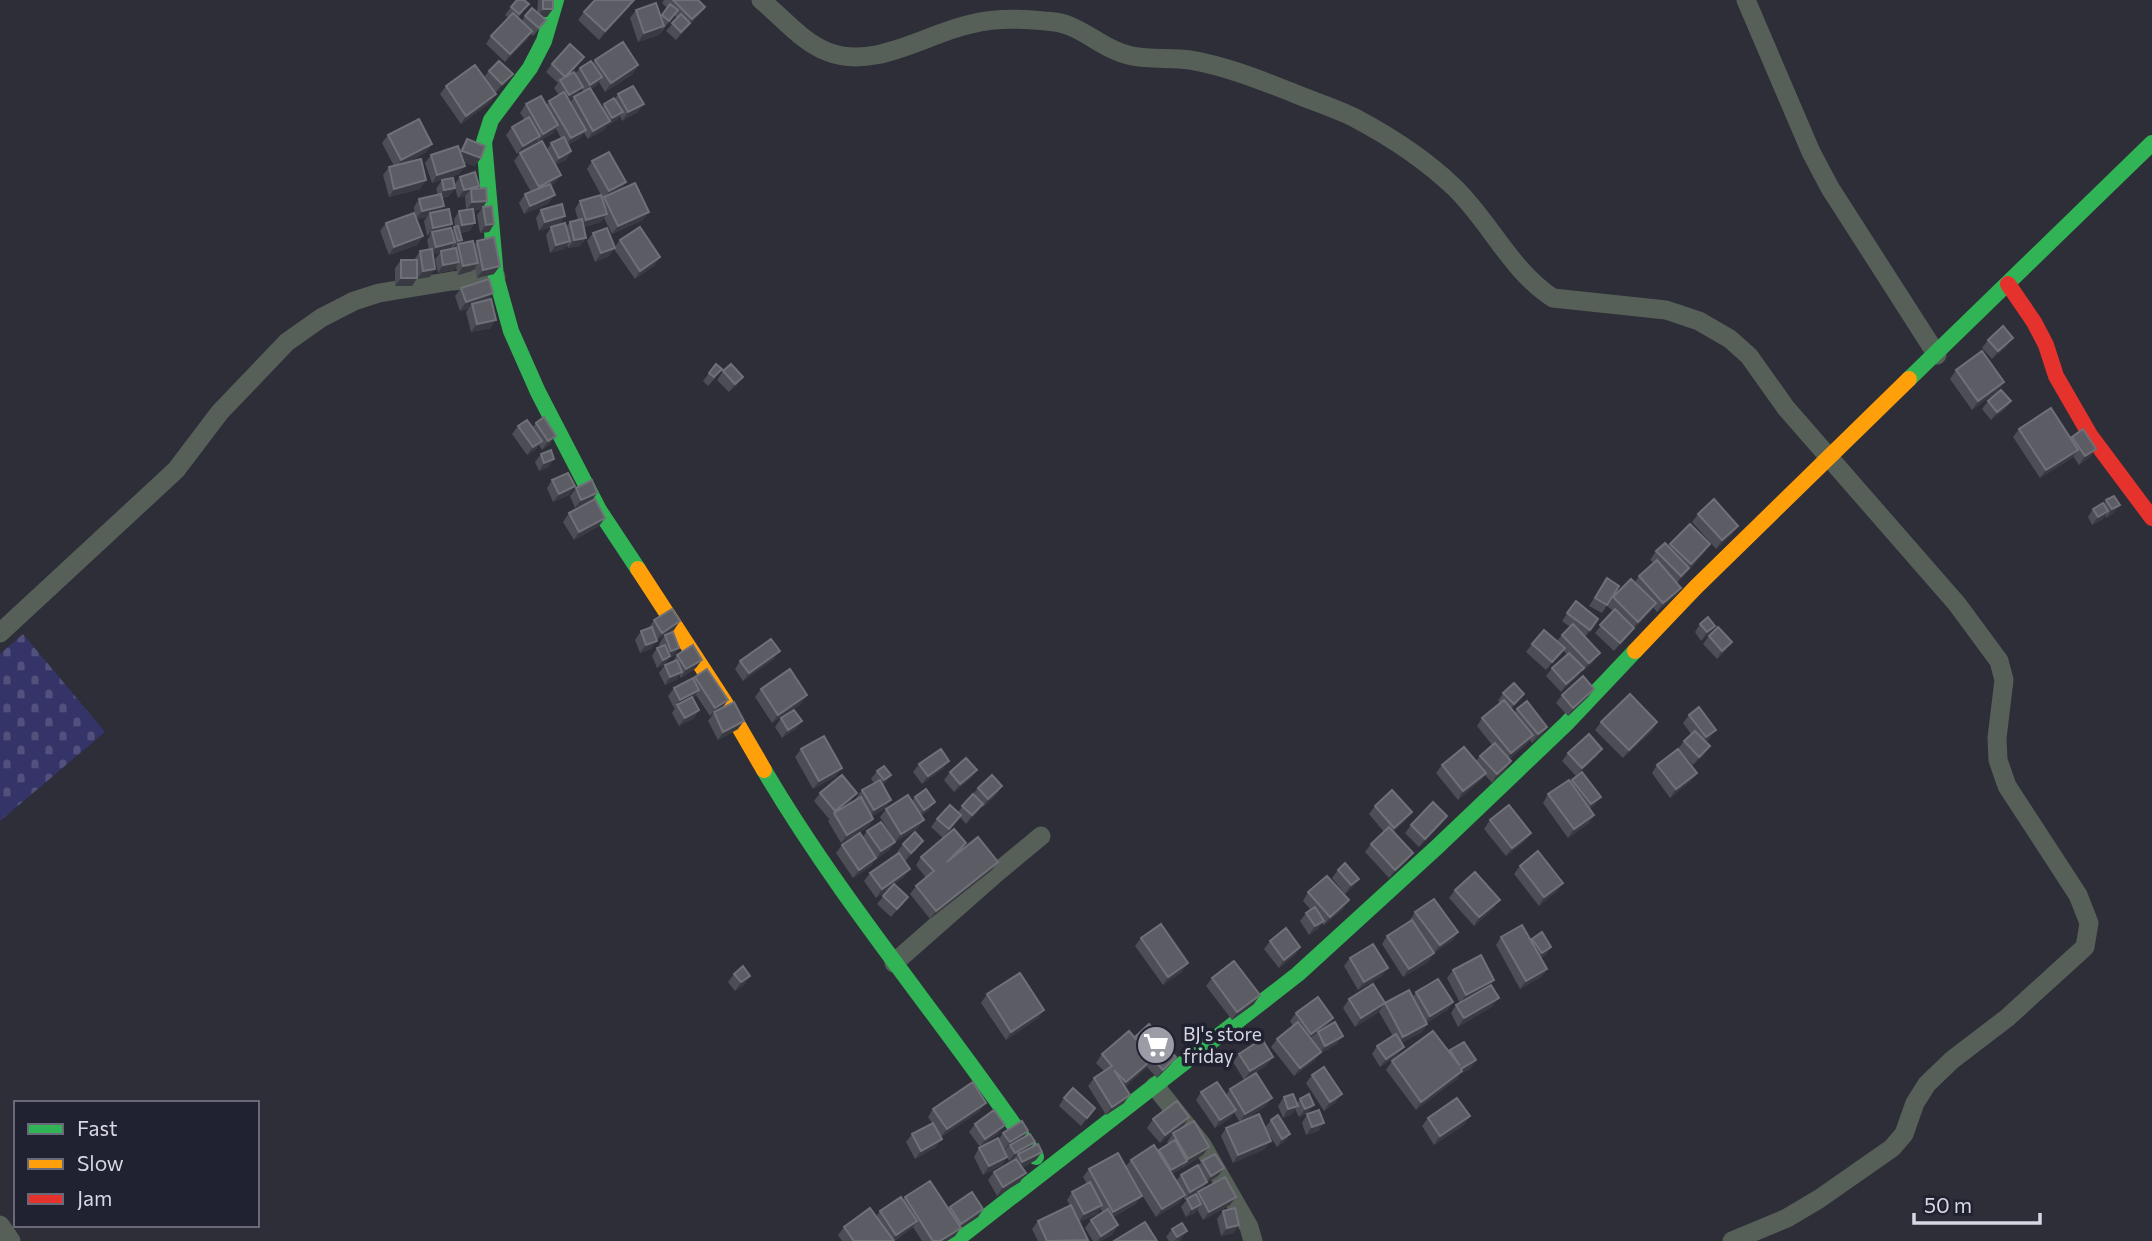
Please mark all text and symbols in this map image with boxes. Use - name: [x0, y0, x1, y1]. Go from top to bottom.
- place label: BJ's store friday: [1183, 1022, 1262, 1067]
- supermarket icon: BJ's store friday: [1135, 1024, 1177, 1066]
- legend: [14, 1101, 259, 1227]
- text: Fast: [77, 1115, 118, 1140]
- text: Slow: [77, 1150, 124, 1175]
- scale bar: [1914, 1182, 2040, 1226]
- text: Jam: [77, 1185, 112, 1210]
- text: 50 m: [1924, 1192, 1972, 1217]

